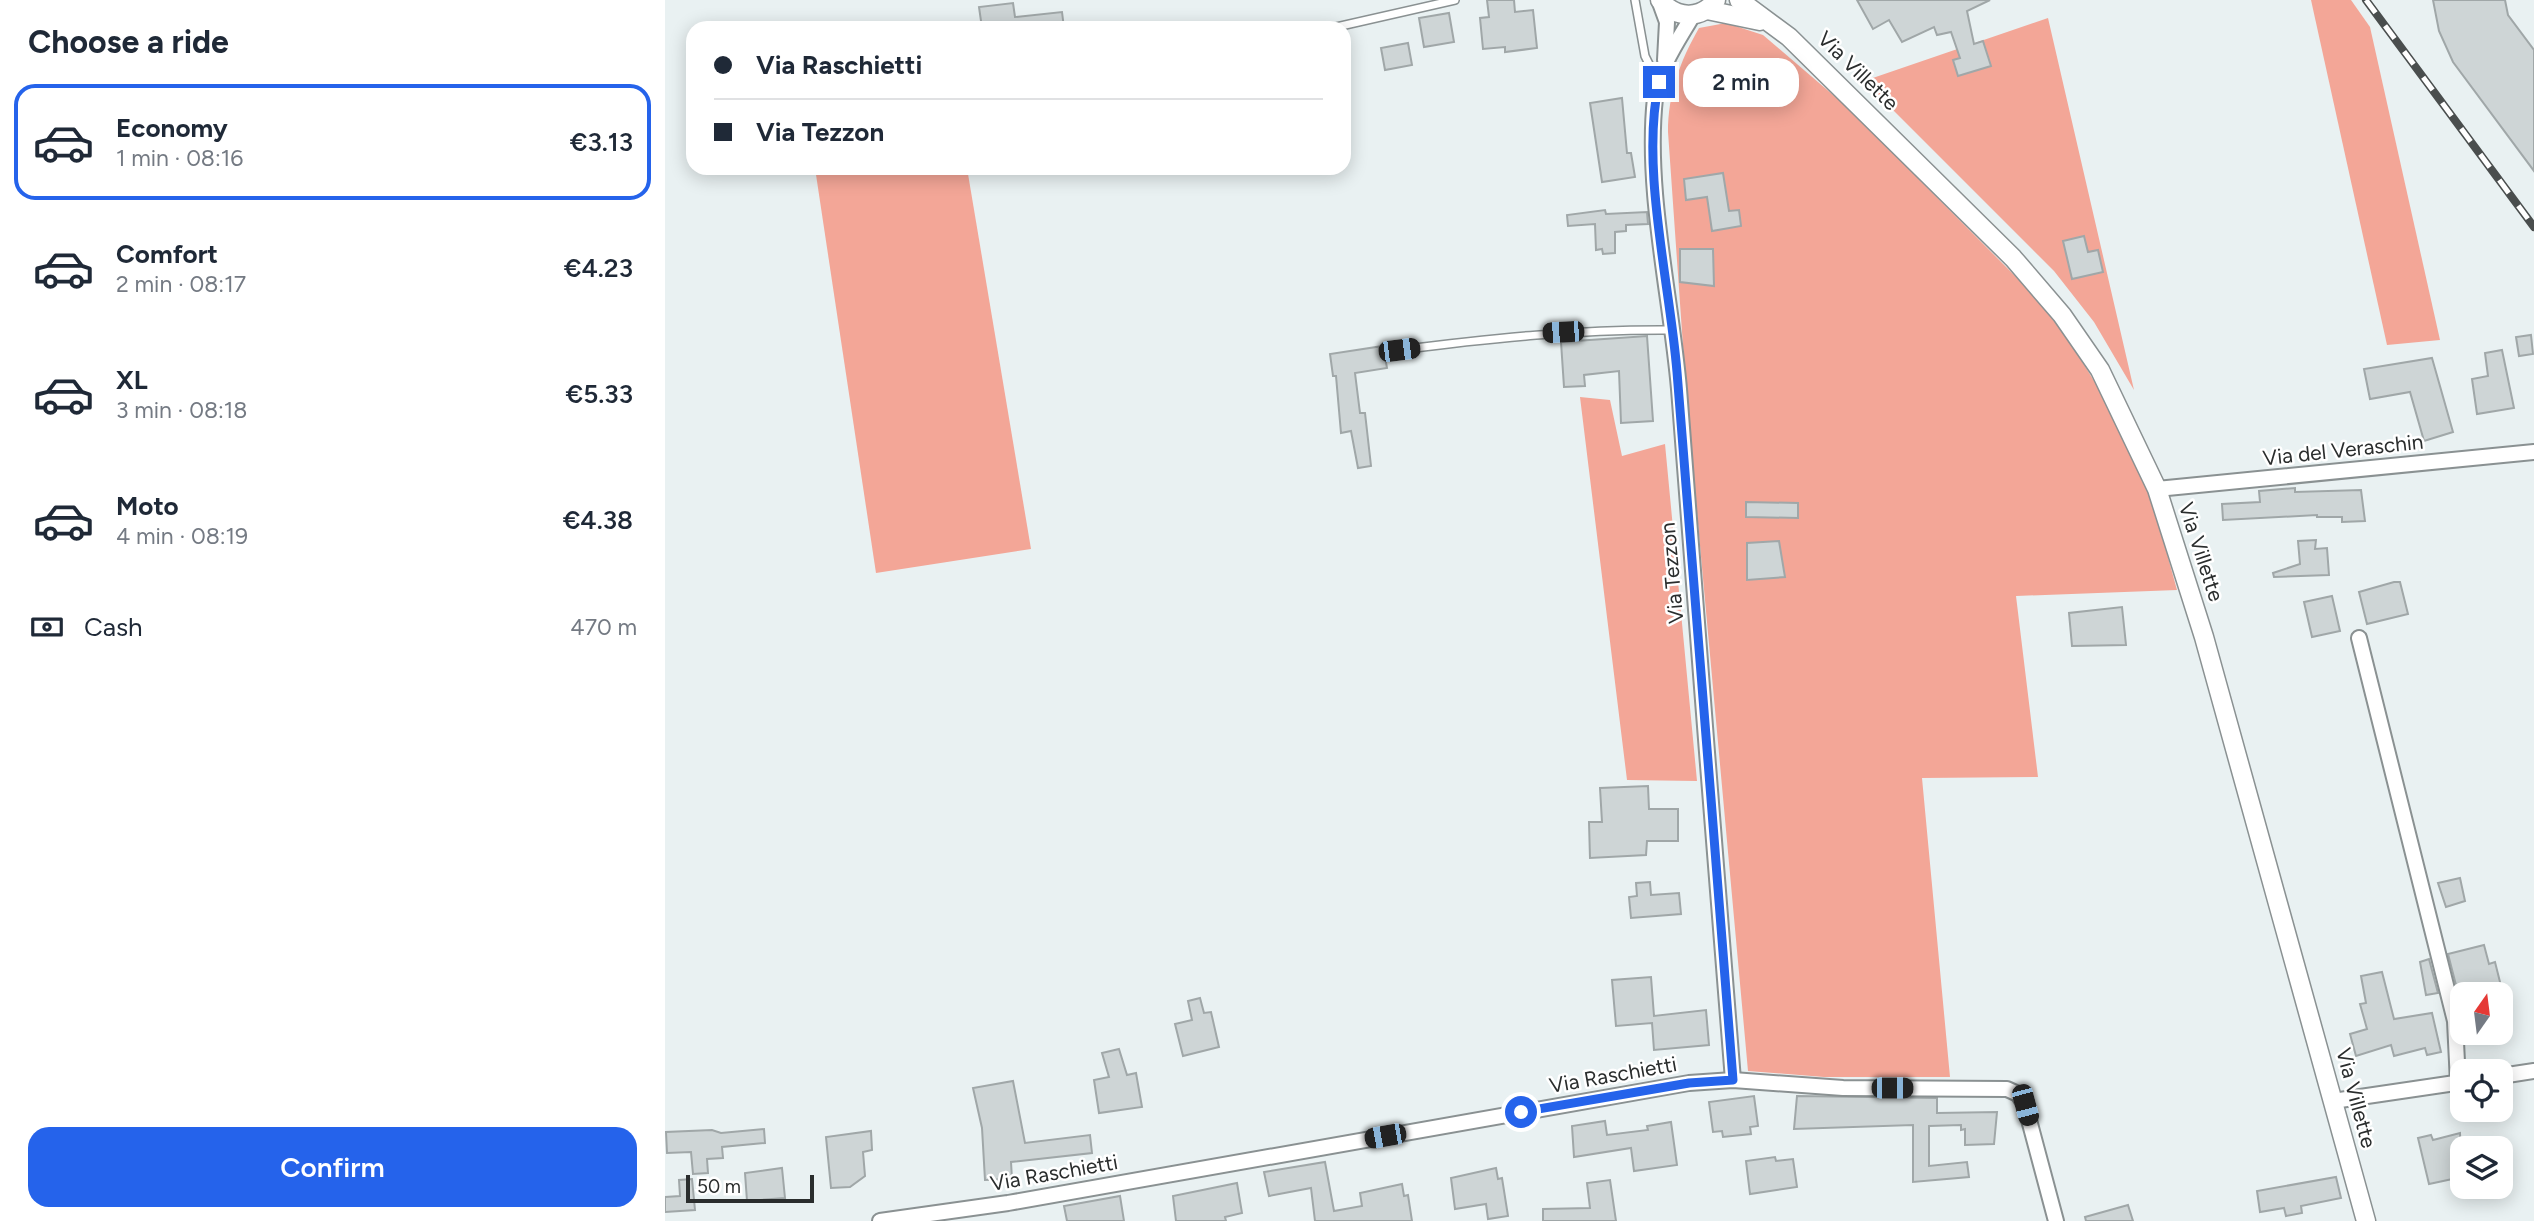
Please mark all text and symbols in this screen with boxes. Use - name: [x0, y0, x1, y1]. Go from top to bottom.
- text: Choose a ride: [28, 23, 229, 61]
- street label: Via Villette: [1813, 26, 1904, 115]
- text: Via Raschietti: [756, 49, 922, 81]
- callout: 2 min: [1683, 57, 1799, 106]
- route end: [1643, 66, 1675, 98]
- text: 2 min: [1712, 68, 1770, 96]
- icon: car: [32, 111, 95, 174]
- text: Economy: [116, 112, 228, 144]
- text: Via Tezzon: [756, 116, 884, 148]
- text: €3.13: [570, 126, 633, 158]
- text: 1 min · 08:16: [116, 144, 243, 172]
- icon: car: [32, 237, 95, 300]
- text: Comfort: [116, 238, 218, 270]
- text: €4.23: [564, 252, 633, 284]
- text: 2 min · 08:17: [116, 270, 246, 298]
- car: [1542, 320, 1585, 344]
- car: [1377, 337, 1422, 363]
- icon: car: [32, 363, 95, 426]
- text: XL: [116, 364, 148, 396]
- text: €5.33: [566, 378, 633, 410]
- text: 3 min · 08:18: [116, 396, 247, 424]
- street label: Via del Veraschin: [2261, 429, 2424, 470]
- icon: car: [32, 489, 95, 552]
- text: Moto: [116, 490, 179, 522]
- street label: Via Villette: [2174, 499, 2229, 605]
- text: €4.38: [563, 504, 633, 536]
- street label: Via Tezzon: [1655, 521, 1688, 625]
- text: 4 min · 08:19: [116, 522, 248, 550]
- icon: cash: [28, 608, 66, 646]
- text: Cash: [84, 611, 143, 643]
- text: 470 m: [570, 613, 637, 641]
- north arrow: [2450, 982, 2513, 1045]
- map controls: [2450, 982, 2513, 1199]
- street label: Via Villette: [2331, 1045, 2382, 1151]
- street label: Via Raschietti: [1547, 1051, 1679, 1098]
- button: locate: [2450, 1059, 2513, 1122]
- car: [1872, 1078, 1914, 1099]
- car: [2010, 1082, 2041, 1128]
- route start: [1505, 1096, 1537, 1128]
- car: [1363, 1122, 1408, 1150]
- button: Confirm: [28, 1127, 637, 1207]
- button: layers: [2450, 1136, 2513, 1199]
- street label: Via Raschietti: [988, 1149, 1120, 1196]
- scale bar: [686, 1172, 814, 1204]
- text: 50 m: [697, 1175, 741, 1198]

